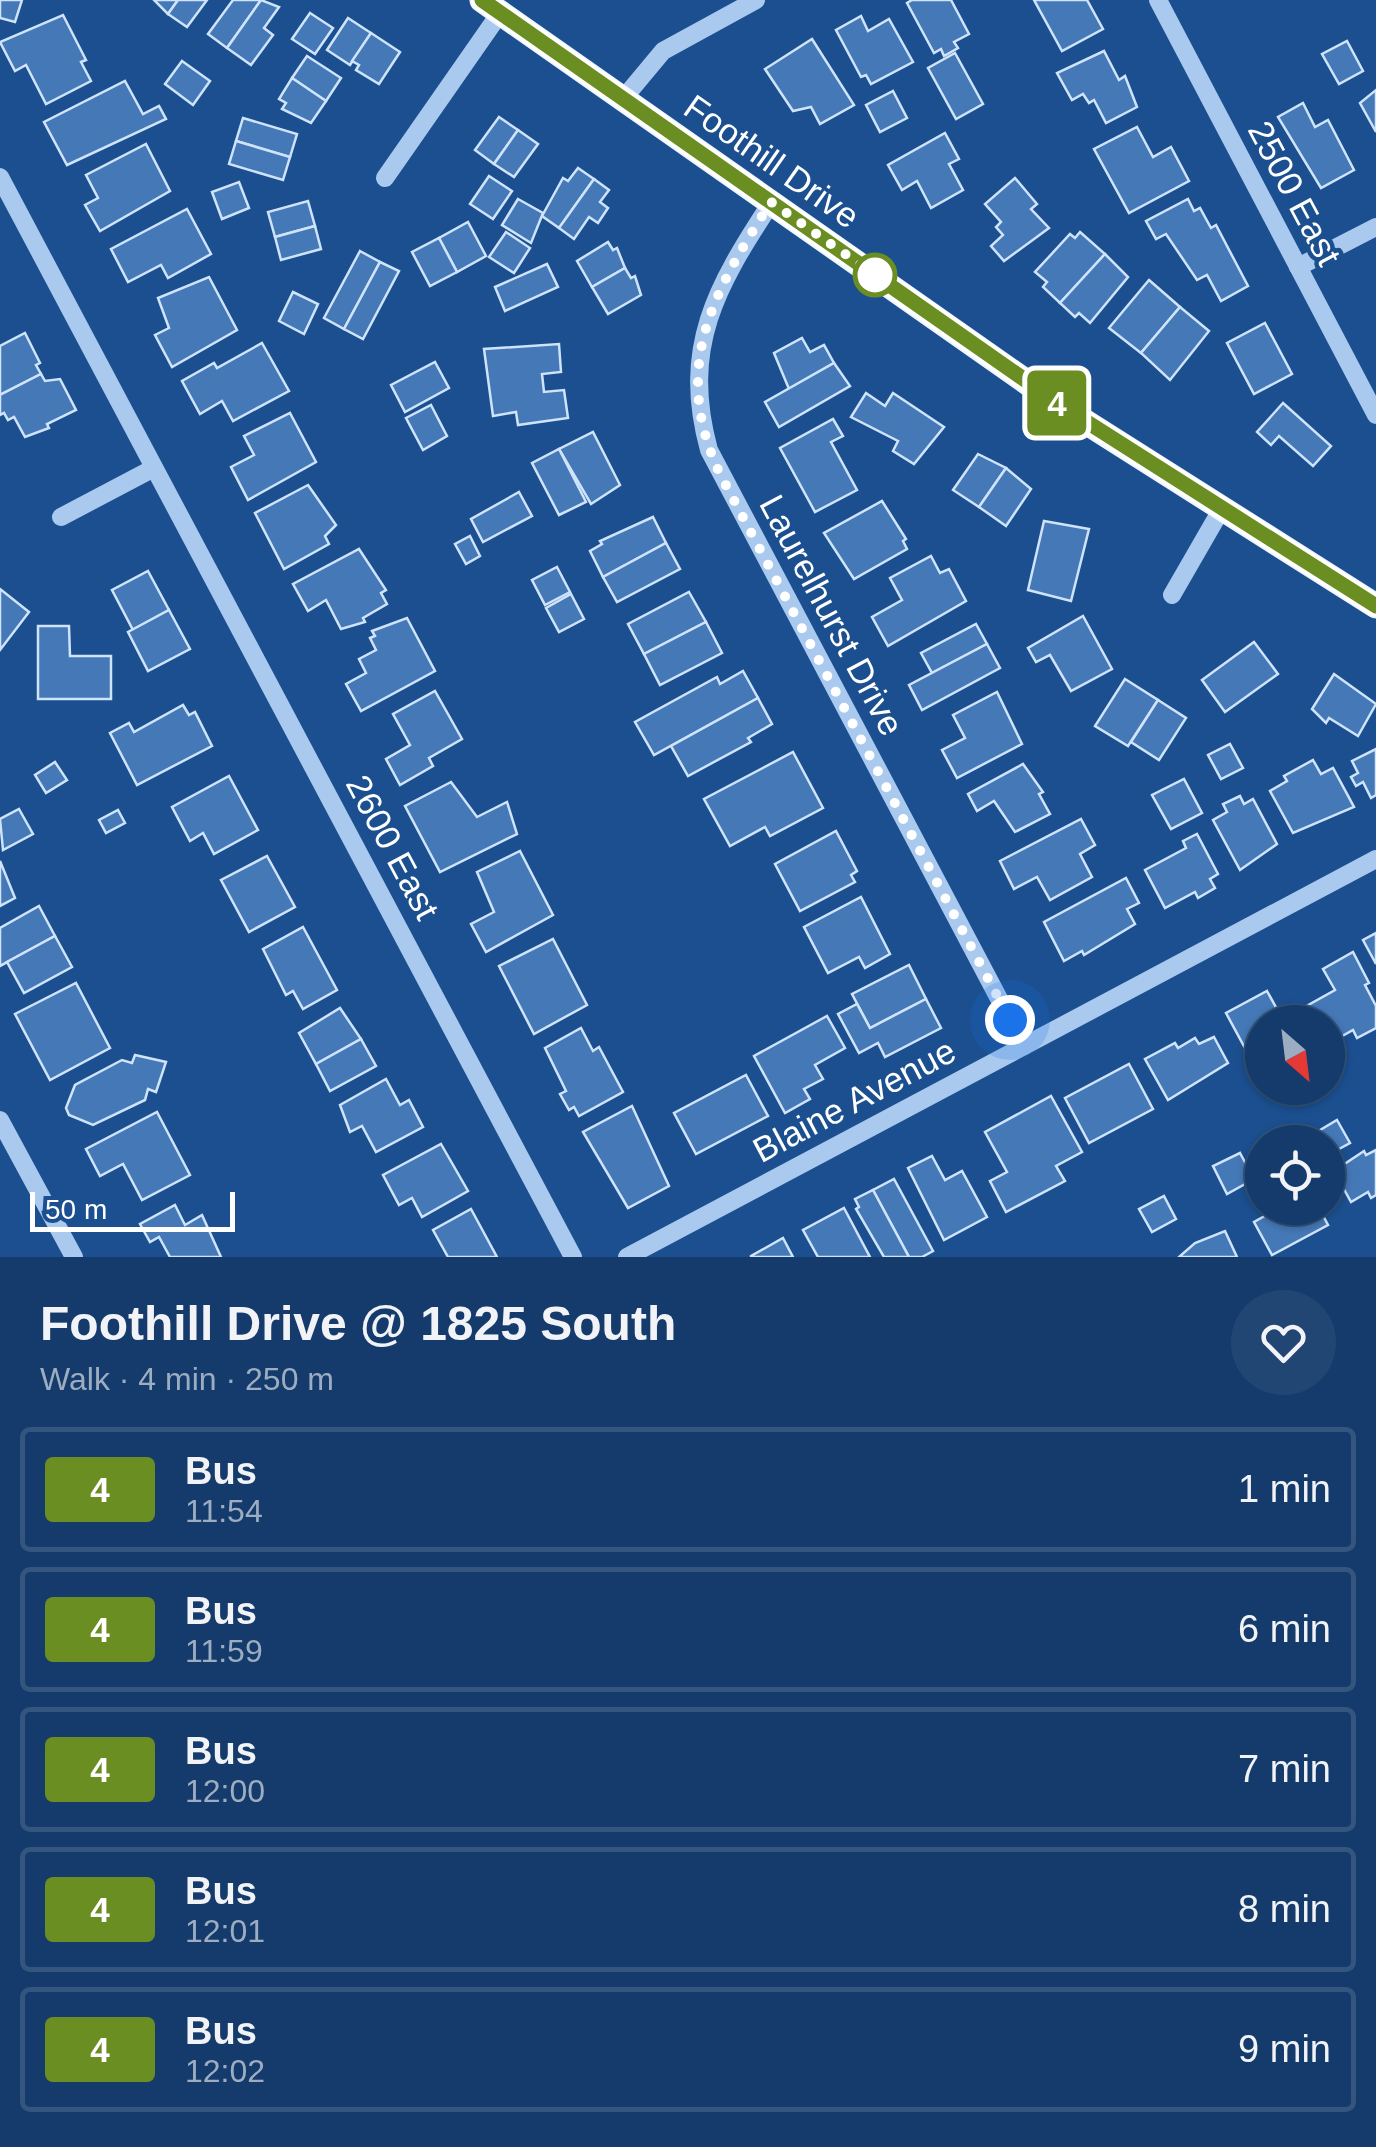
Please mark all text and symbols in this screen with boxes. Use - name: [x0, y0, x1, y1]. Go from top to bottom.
- street label: Foothill Drive: [677, 86, 867, 236]
- street label: 2500 East: [1241, 114, 1349, 272]
- unlabelled marker: [854, 254, 896, 296]
- line badge: 4: [1024, 370, 1090, 436]
- text: 4: [1047, 384, 1067, 423]
- street label: Laurelhurst Drive: [752, 488, 912, 742]
- street label: 2600 East: [339, 768, 447, 926]
- your location: [985, 995, 1035, 1045]
- north arrow: [1245, 1005, 1345, 1105]
- map controls: [1245, 1005, 1345, 1225]
- street label: Blaine Avenue: [746, 1030, 962, 1170]
- button: locate: [1245, 1125, 1345, 1225]
- scale bar: [30, 1187, 235, 1232]
- text: 50 m: [45, 1194, 107, 1225]
- button: heart: [1231, 1290, 1336, 1395]
- text: Foothill Drive @ 1825 South: [40, 1297, 676, 1350]
- text: Walk · 4 min · 250 m: [40, 1361, 334, 1397]
- text: Bus: [185, 1450, 257, 1492]
- text: 1 min: [1238, 1468, 1331, 1510]
- text: 4: [90, 1470, 110, 1509]
- text: 11:54: [185, 1493, 263, 1529]
- text: Bus: [185, 1590, 257, 1632]
- text: 6 min: [1238, 1608, 1331, 1650]
- text: 4: [90, 1610, 110, 1649]
- text: 11:59: [185, 1633, 263, 1669]
- text: Bus: [185, 1730, 257, 1772]
- text: 7 min: [1238, 1748, 1331, 1790]
- text: 4: [90, 1750, 110, 1789]
- text: 12:00: [185, 1773, 265, 1809]
- text: Bus: [185, 1870, 257, 1912]
- text: 8 min: [1238, 1888, 1331, 1930]
- text: 4: [90, 1890, 110, 1929]
- text: 12:01: [185, 1913, 265, 1949]
- text: Bus: [185, 2010, 257, 2052]
- text: 9 min: [1238, 2028, 1331, 2070]
- text: 4: [90, 2030, 110, 2069]
- text: 12:02: [185, 2053, 265, 2089]

